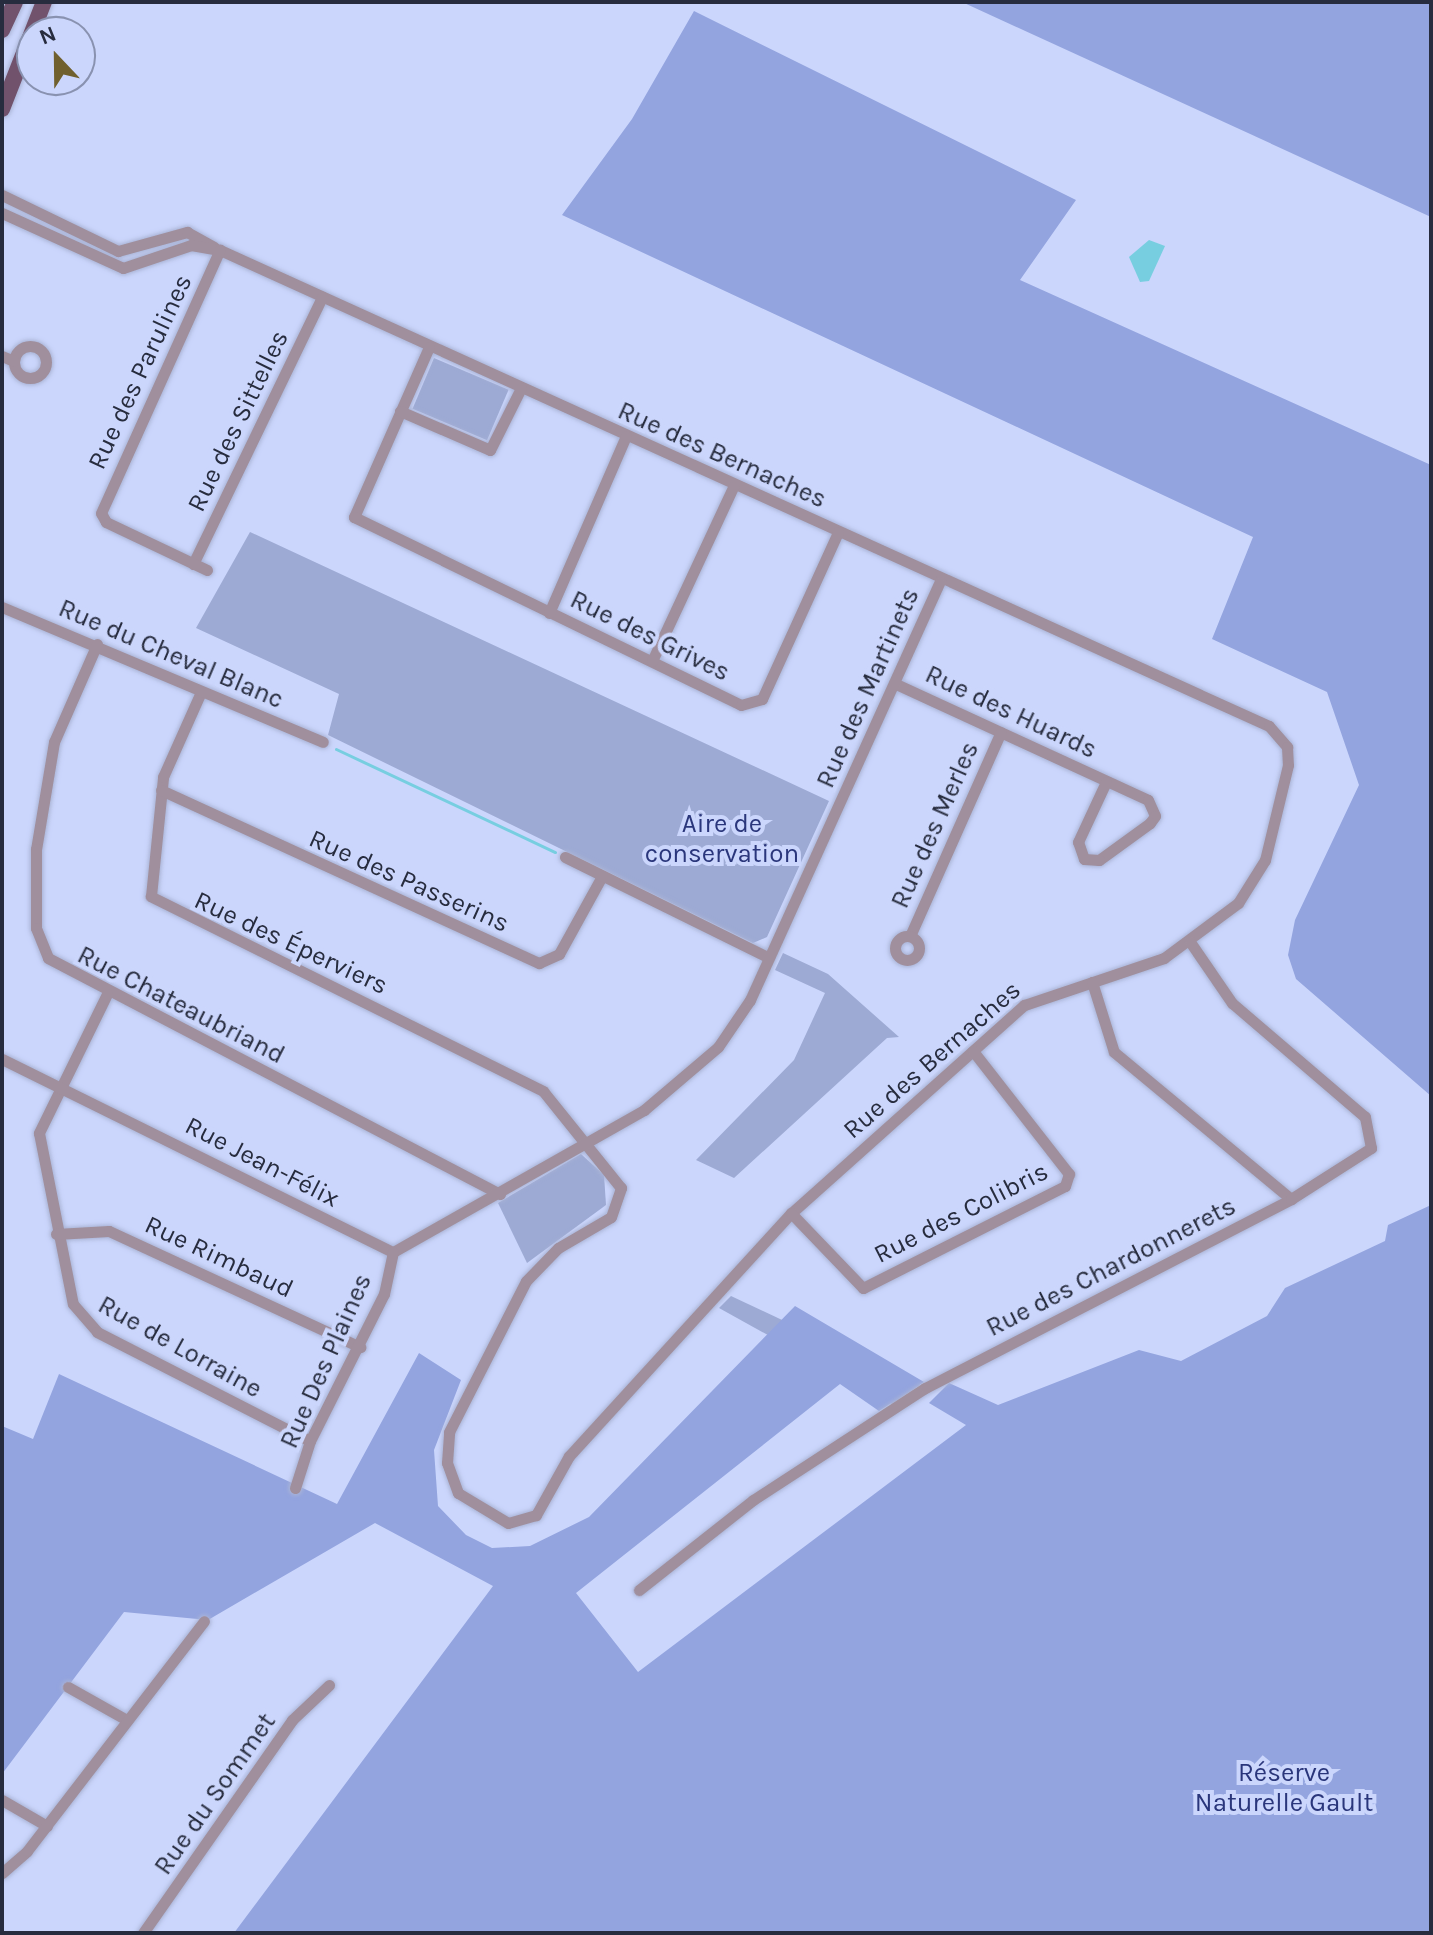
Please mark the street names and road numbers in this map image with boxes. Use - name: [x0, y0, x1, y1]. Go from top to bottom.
- street label: Rue des Parulines: [81, 270, 199, 474]
- street label: Rue des Sittelles: [181, 325, 295, 517]
- street label: Rue des Bernaches: [613, 395, 831, 515]
- street label: Rue des Martinets: [810, 583, 926, 793]
- street label: Rue des Grives: [565, 584, 735, 688]
- street label: Rue du Cheval Blanc: [54, 593, 288, 715]
- street label: Rue des Huards: [920, 659, 1102, 765]
- street label: Rue des Merles: [884, 737, 986, 913]
- street label: Rue des Passerins: [304, 823, 514, 939]
- street label: Rue des Éperviers: [189, 885, 393, 1001]
- street label: Rue Chateaubriand: [72, 939, 290, 1071]
- street label: Rue des Bernaches: [837, 974, 1027, 1146]
- street label: Rue Jean-Félix: [180, 1110, 344, 1214]
- street label: Rue des Colibris: [869, 1156, 1053, 1270]
- street label: Rue des Chardonnerets: [981, 1191, 1241, 1343]
- street label: Rue Rimbaud: [140, 1209, 298, 1305]
- street label: Rue Des Plaines: [274, 1269, 378, 1453]
- street label: Rue de Lorraine: [93, 1289, 267, 1405]
- street label: Rue du Sommet: [148, 1707, 282, 1881]

